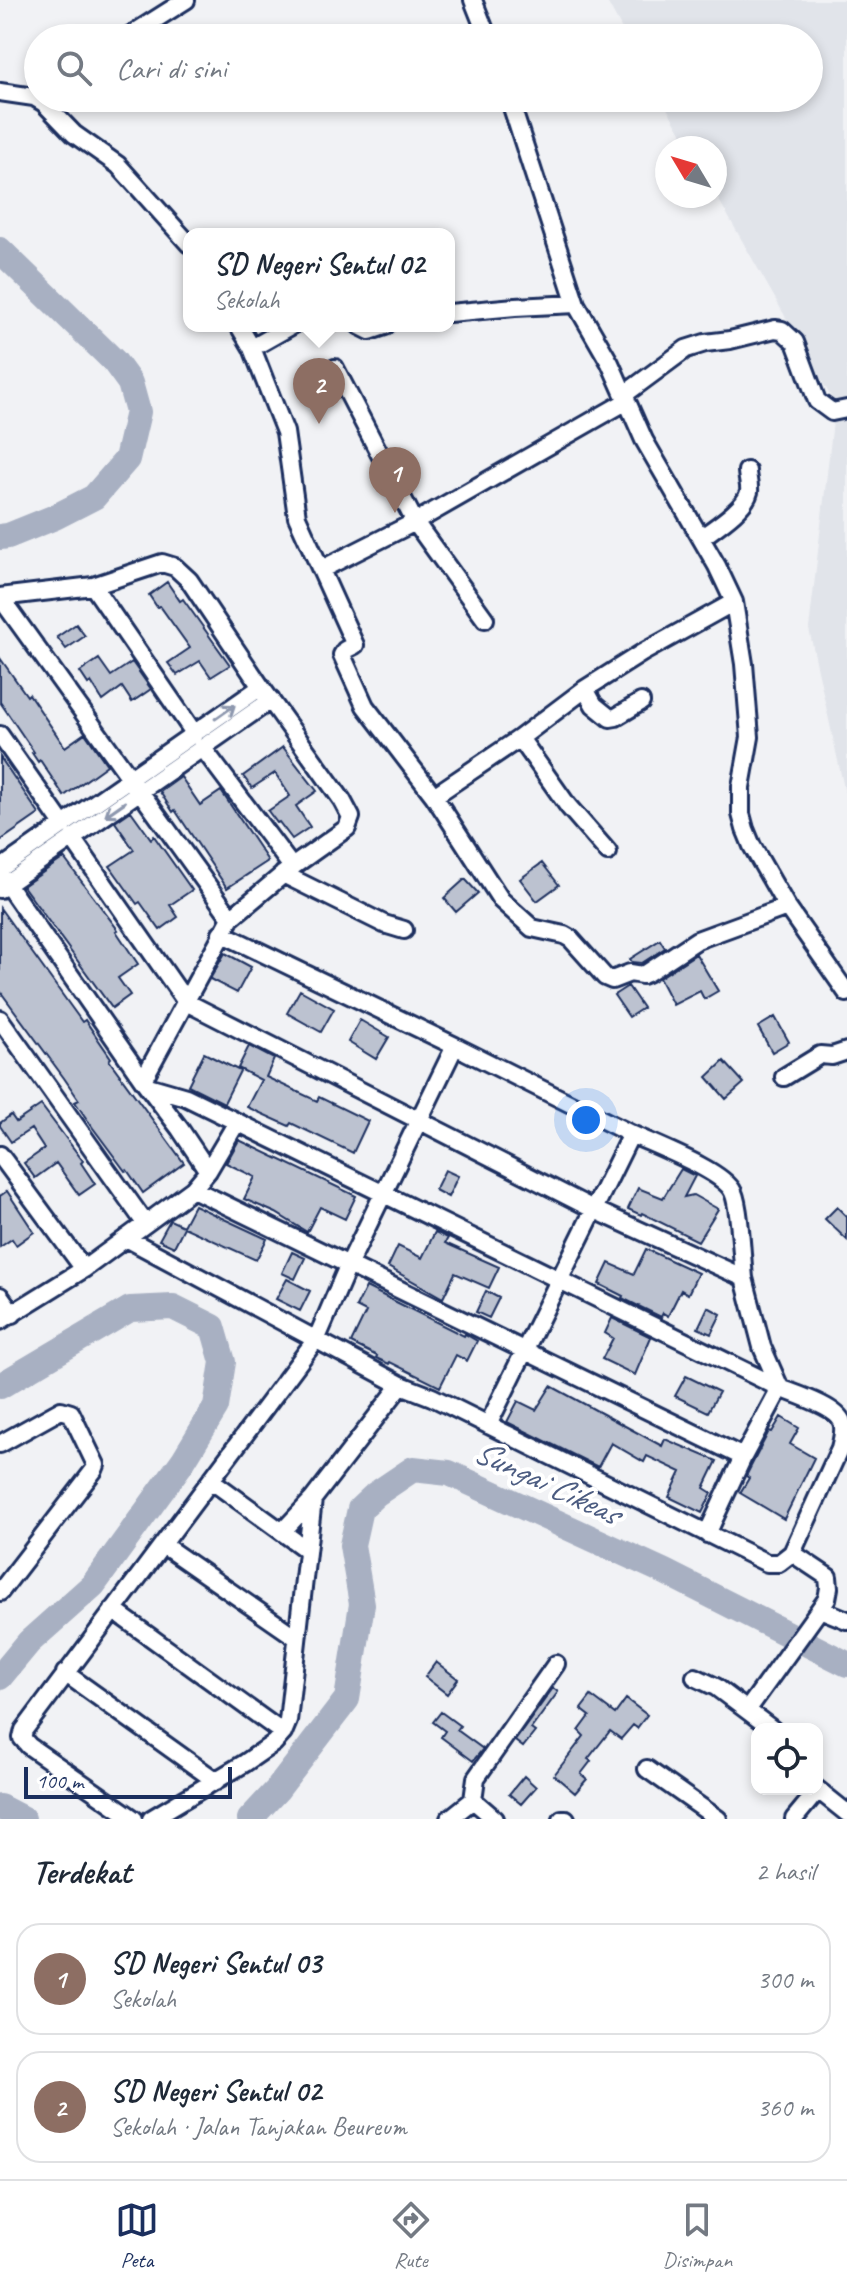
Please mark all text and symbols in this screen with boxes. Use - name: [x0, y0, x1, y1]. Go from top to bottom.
- search box: [24, 24, 823, 112]
- icon: search: [52, 46, 96, 90]
- text: Cari di sini: [116, 49, 227, 87]
- north arrow: [655, 136, 727, 208]
- popup: [183, 228, 455, 332]
- text: SD Negeri Sentul 02: [213, 245, 425, 283]
- text: Sekolah: [213, 283, 280, 316]
- pin: 2: [293, 358, 345, 424]
- pin: 1: [369, 447, 421, 513]
- one-way arrow: [213, 704, 235, 720]
- one-way arrow: [104, 801, 126, 817]
- your location: [566, 1100, 606, 1140]
- water label: Sungai Cikeas: [467, 1429, 632, 1536]
- map controls: [751, 1723, 823, 1795]
- button: locate: [751, 1723, 823, 1795]
- scale bar: [24, 1763, 232, 1799]
- text: 100 m: [36, 1767, 83, 1795]
- text: Terdekat: [32, 1850, 131, 1893]
- text: 2 hasil: [755, 1855, 815, 1888]
- text: SD Negeri Sentul 03: [110, 1944, 321, 1982]
- text: 1: [54, 1963, 66, 1996]
- text: 300 m: [757, 1963, 813, 1996]
- text: Sekolah: [110, 1982, 176, 2015]
- text: SD Negeri Sentul 02: [110, 2072, 321, 2110]
- text: 2: [54, 2091, 66, 2124]
- text: 360 m: [757, 2091, 813, 2124]
- text: Sekolah · Jalan Tanjakan Beureum: [110, 2110, 407, 2143]
- tab: Peta: [115, 2198, 159, 2274]
- tab: Rute: [389, 2198, 433, 2274]
- tab: Disimpan: [663, 2198, 732, 2274]

